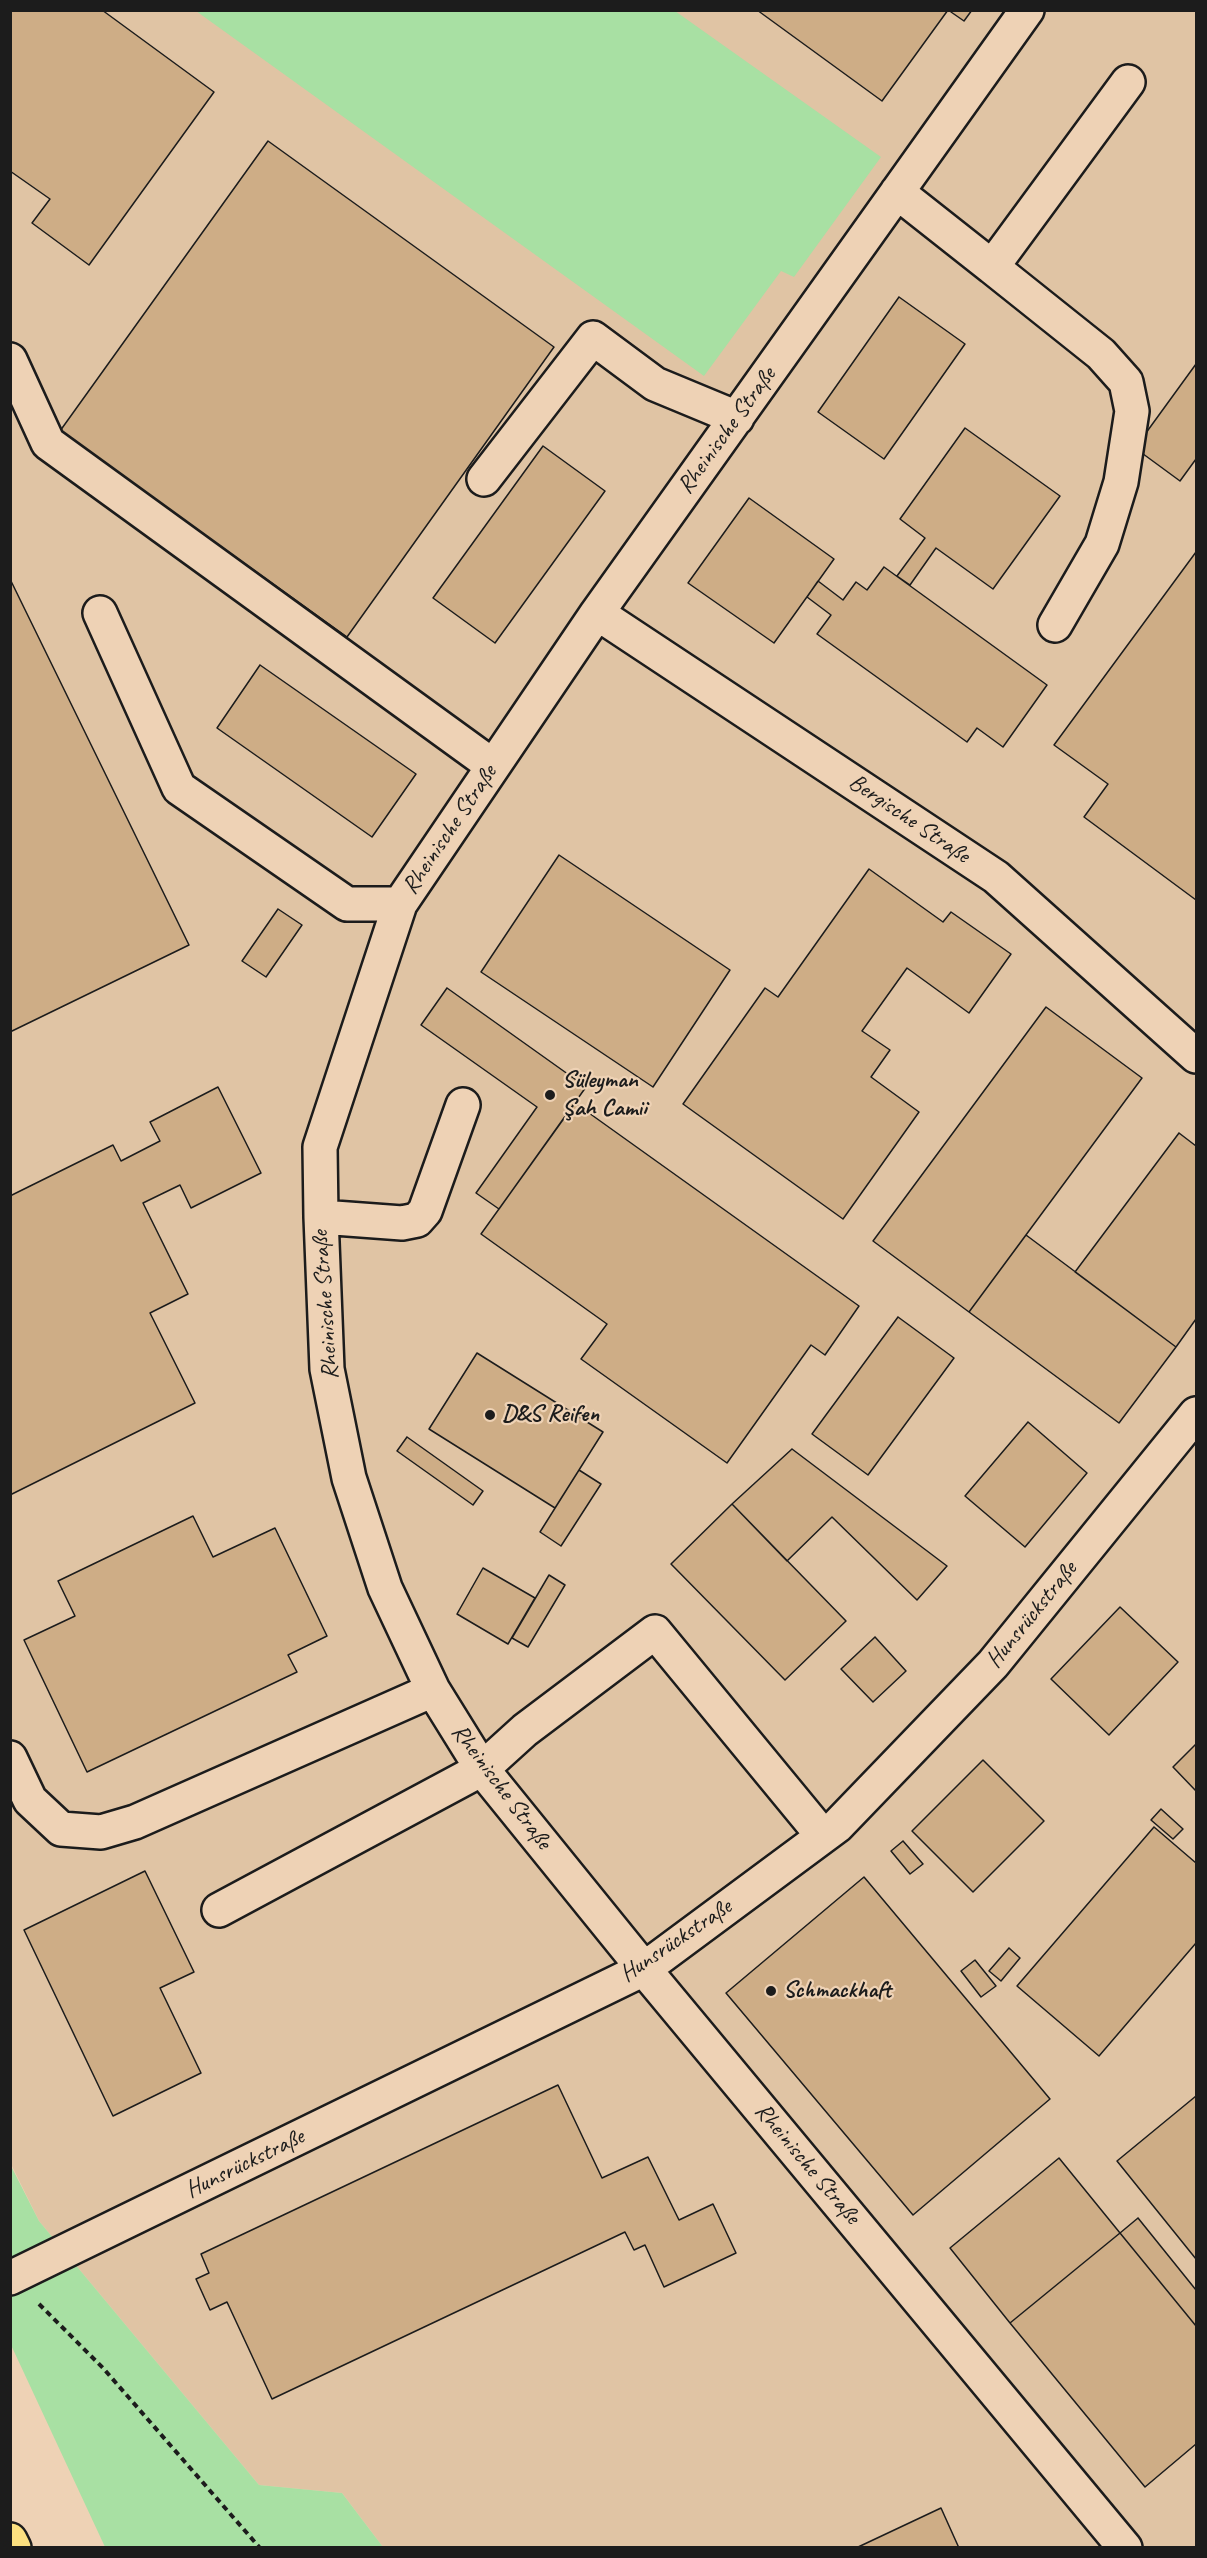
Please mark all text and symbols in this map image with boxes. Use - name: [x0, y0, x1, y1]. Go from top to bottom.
- street label: Rheinische Straße: [671, 362, 783, 500]
- street label: Rheinische Straße: [396, 760, 504, 900]
- street label: Bergische Straße: [843, 768, 975, 870]
- place label: Süleyman Şah Camii: [562, 1067, 647, 1123]
- marker: Süleyman Şah Camii: [543, 1088, 557, 1102]
- street label: Rheinische Straße: [306, 1229, 346, 1381]
- place label: D&S Reifen: [502, 1401, 599, 1429]
- marker: D&S Reifen: [483, 1408, 497, 1422]
- street label: Hunsrückstraße: [980, 1556, 1084, 1674]
- street label: Rheinische Straße: [445, 1719, 557, 1855]
- street label: Hunsrückstraße: [615, 1893, 737, 1989]
- place label: Schmackhaft: [783, 1977, 891, 2005]
- marker: Schmackhaft: [764, 1984, 778, 1998]
- street label: Rheinische Straße: [748, 2098, 866, 2230]
- street label: Hunsrückstraße: [181, 2123, 309, 2205]

